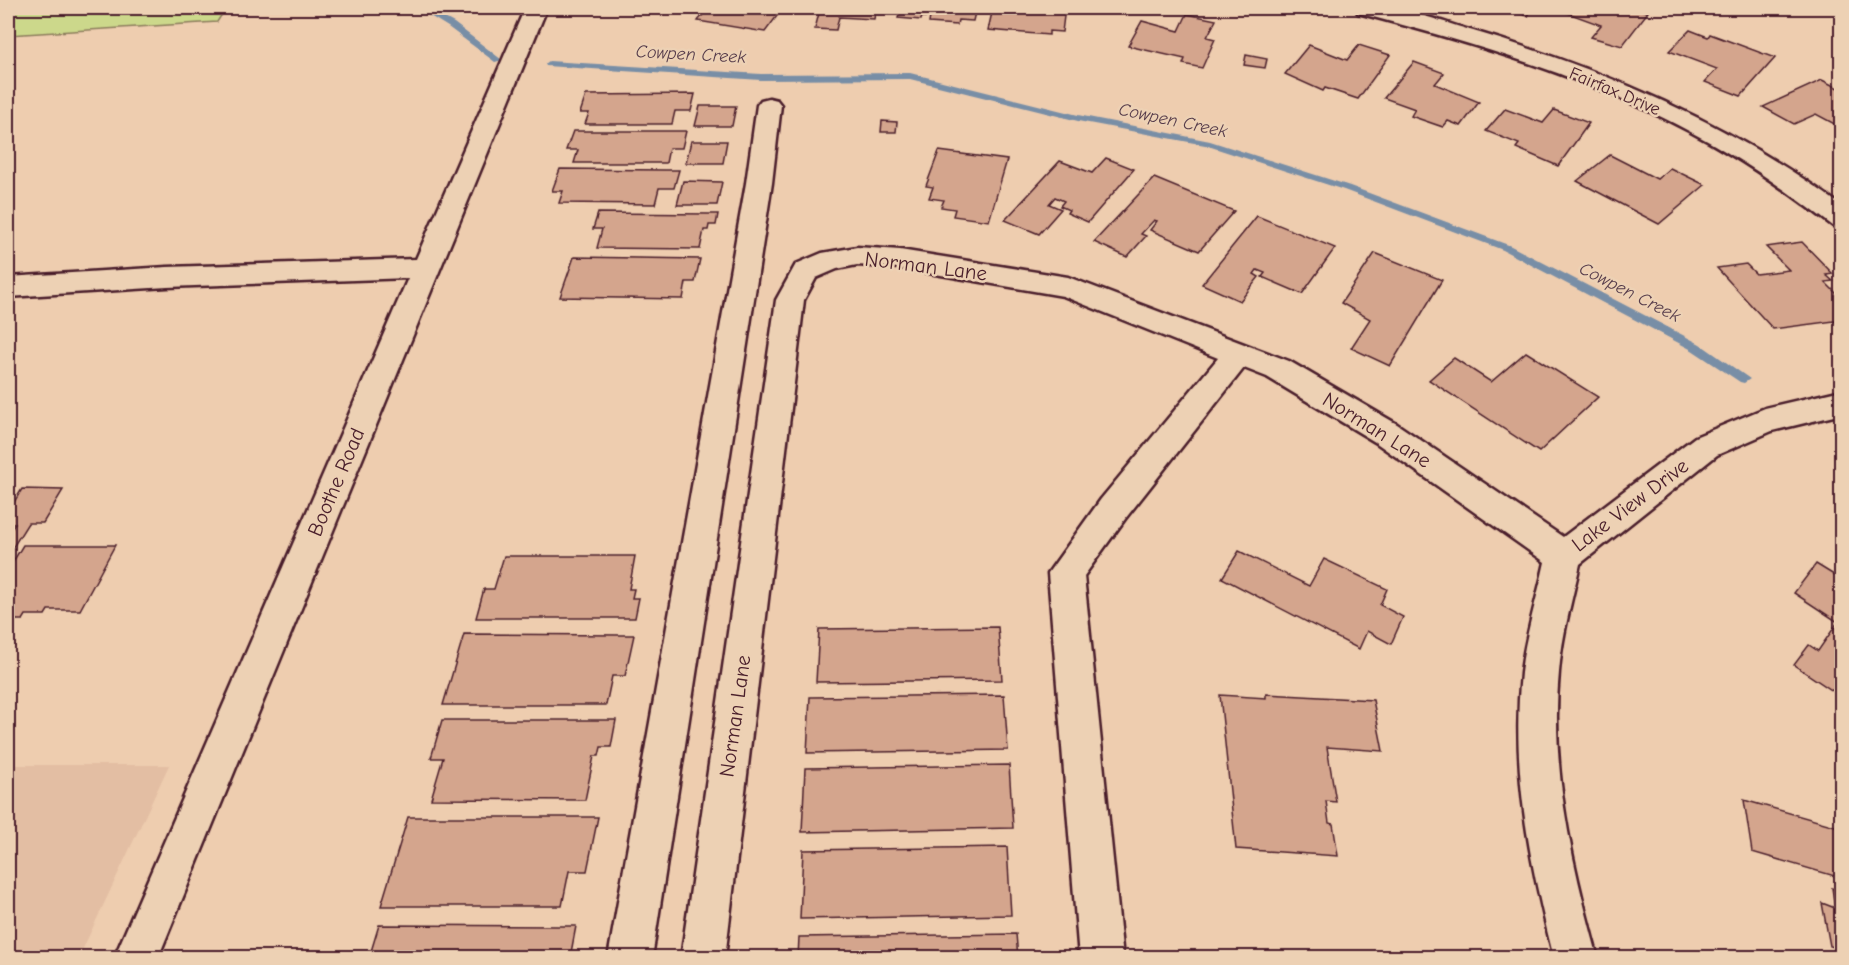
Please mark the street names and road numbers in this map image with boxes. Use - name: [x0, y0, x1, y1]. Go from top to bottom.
- street label: Fairfax Drive: [1566, 63, 1664, 120]
- street label: Norman Lane: [863, 247, 989, 285]
- street label: Norman Lane: [1318, 387, 1436, 473]
- street label: Boothe Road: [302, 424, 370, 540]
- street label: Lake View Drive: [1567, 453, 1693, 557]
- street label: Norman Lane: [715, 653, 755, 779]

